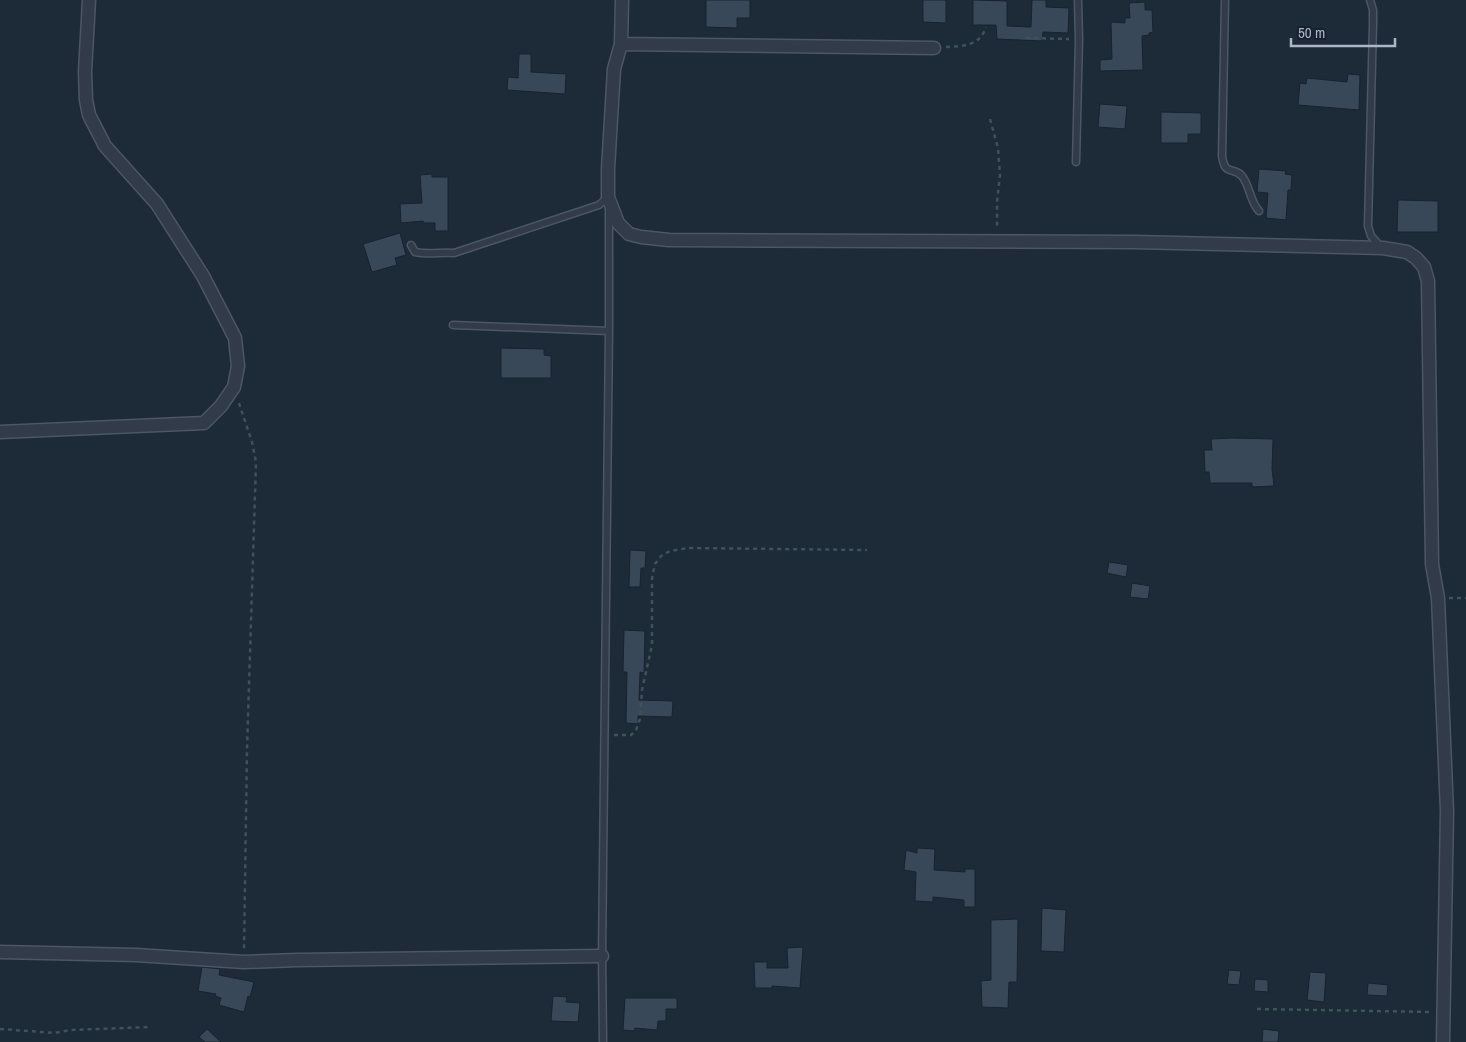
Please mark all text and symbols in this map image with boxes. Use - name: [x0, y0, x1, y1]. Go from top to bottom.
- scale bar: [1291, 15, 1395, 47]
- text: 50 m: [1298, 22, 1325, 43]

